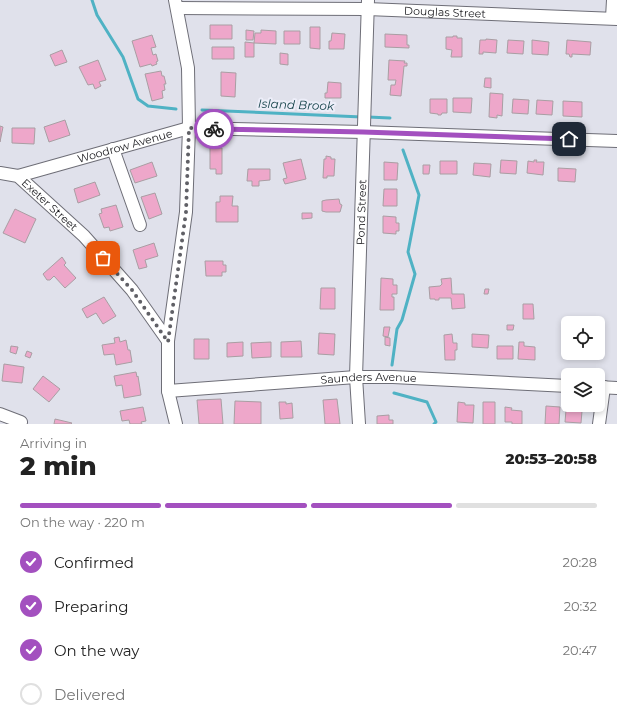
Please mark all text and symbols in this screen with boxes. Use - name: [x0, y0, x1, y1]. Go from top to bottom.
- street label: Douglas Street: [404, 3, 487, 21]
- water label: Island Brook: [258, 96, 335, 113]
- courier: [194, 109, 234, 149]
- icon: bike: [203, 118, 225, 140]
- pin: [552, 122, 586, 156]
- street label: Woodrow Avenue: [76, 126, 174, 166]
- icon: home: [558, 128, 580, 150]
- street label: Exeter Street: [19, 176, 81, 234]
- street label: Pond Street: [353, 179, 369, 245]
- pin: [86, 241, 120, 275]
- icon: bag: [92, 247, 114, 269]
- map controls: [561, 316, 605, 412]
- button: locate: [561, 316, 605, 360]
- button: layers: [561, 368, 605, 412]
- street label: Saunders Avenue: [320, 370, 417, 387]
- text: Arriving in: [20, 435, 87, 451]
- text: 20:53–20:58: [506, 449, 597, 468]
- text: 2 min: [20, 450, 97, 482]
- text: On the way · 220 m: [20, 514, 145, 530]
- icon: check: [20, 551, 42, 573]
- text: Confirmed: [54, 553, 134, 572]
- text: 20:28: [563, 554, 597, 570]
- icon: check: [20, 595, 42, 617]
- text: Preparing: [54, 597, 129, 616]
- text: 20:32: [564, 598, 597, 614]
- icon: check: [20, 639, 42, 661]
- text: On the way: [54, 641, 139, 660]
- text: 20:47: [563, 642, 597, 658]
- text: Delivered: [54, 685, 126, 704]

